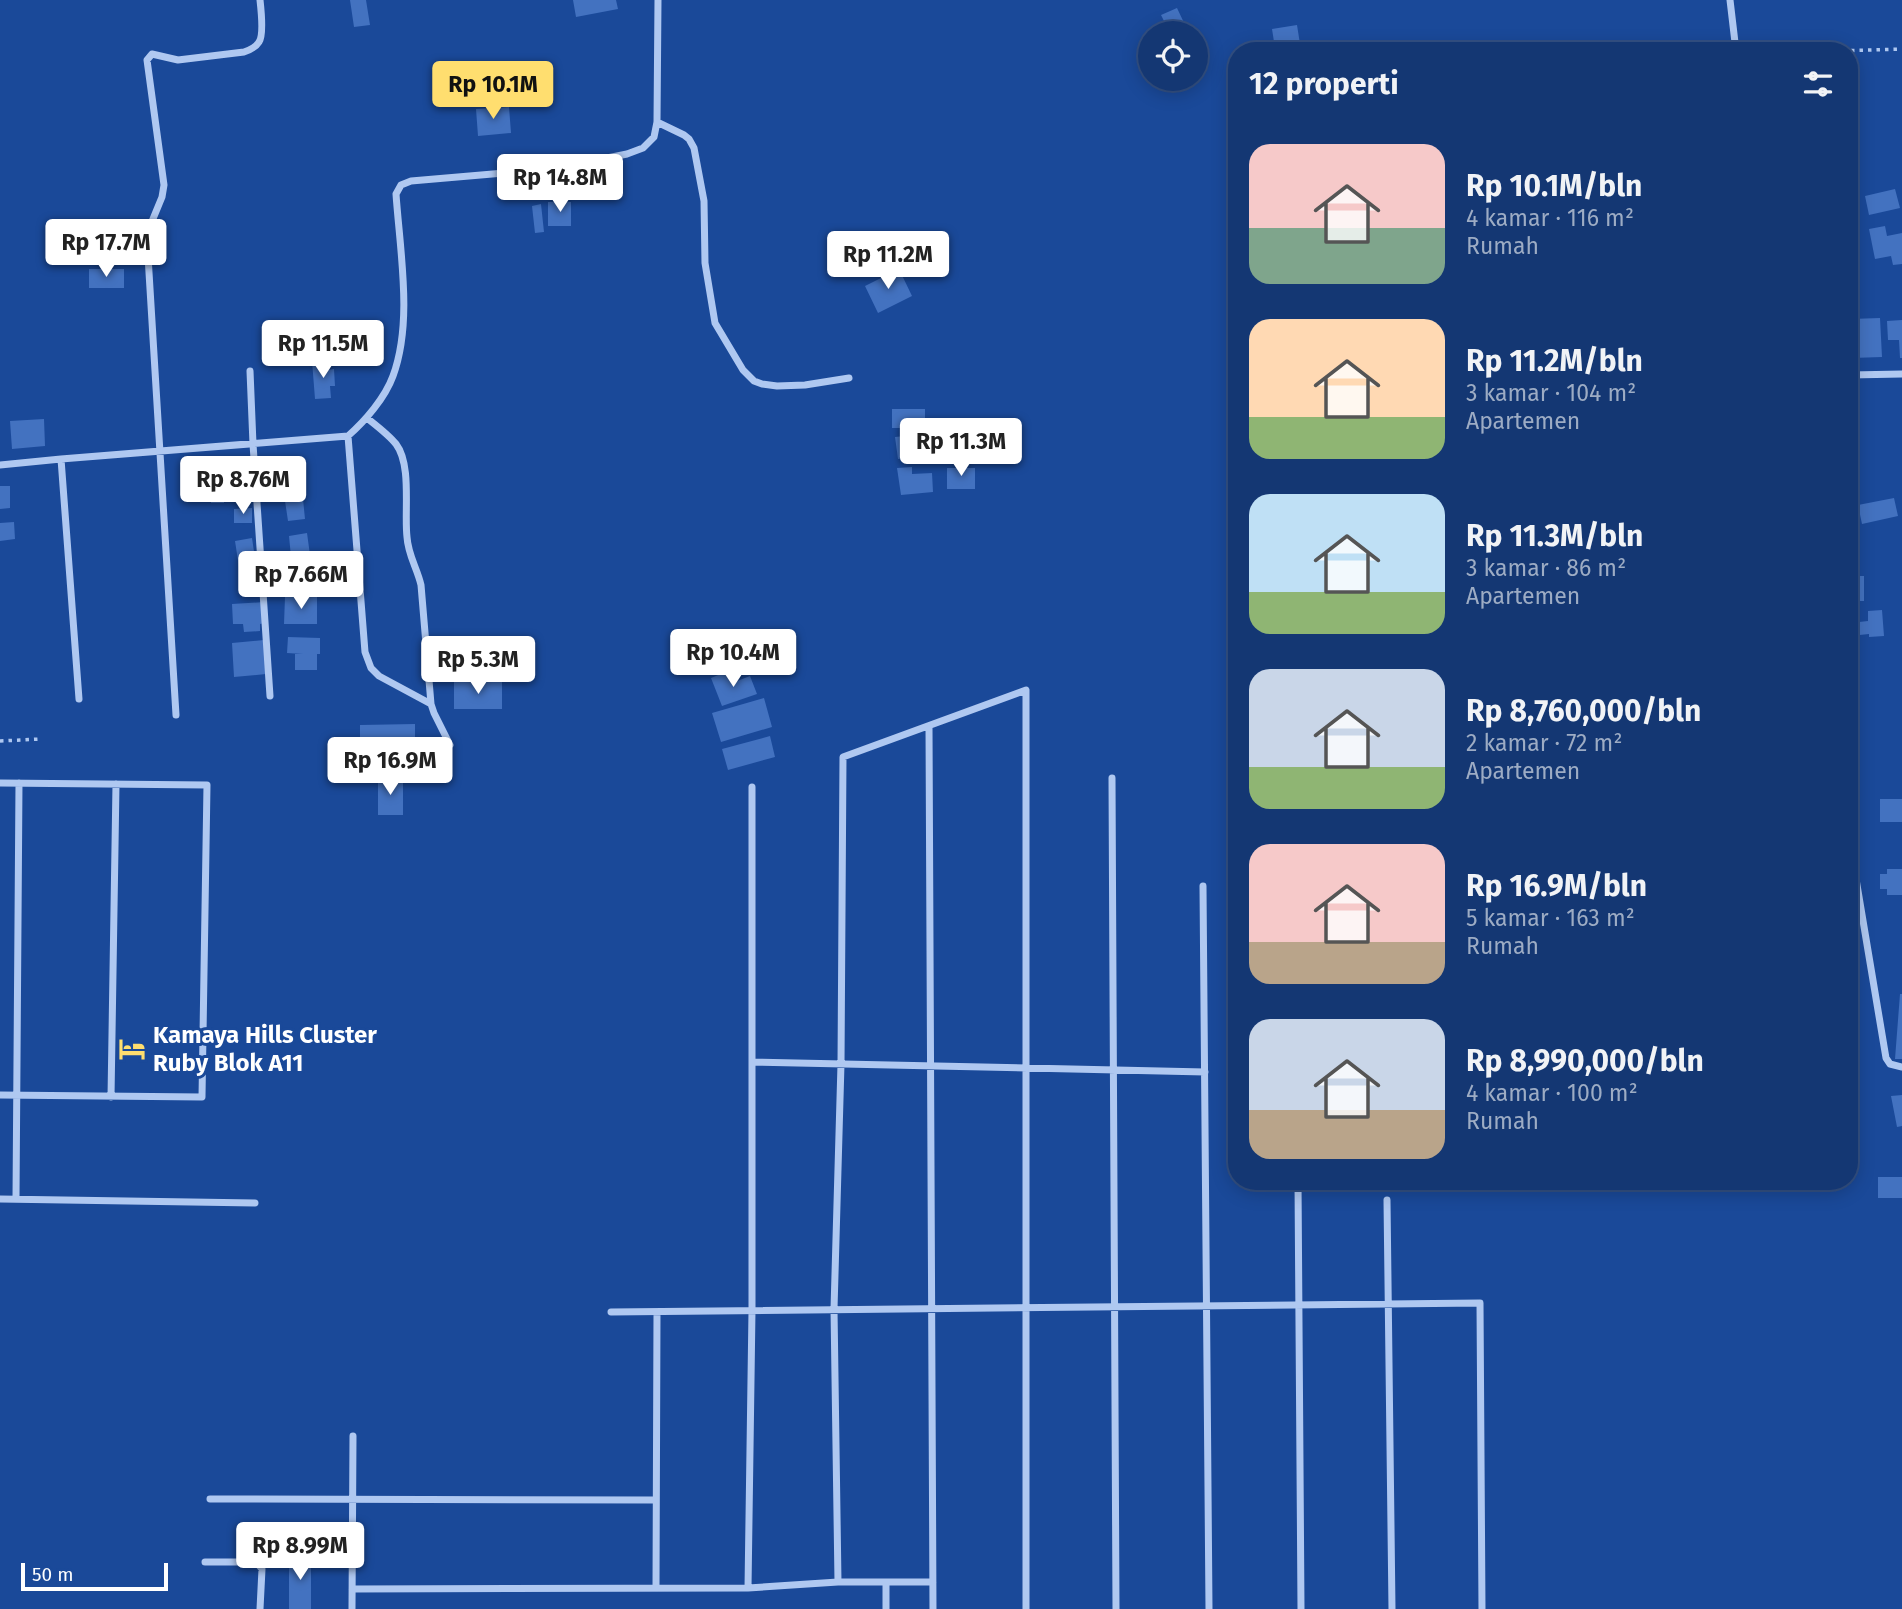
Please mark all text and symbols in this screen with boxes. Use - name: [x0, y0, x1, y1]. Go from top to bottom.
- map controls: [1138, 21, 1208, 91]
- button: locate: [1138, 21, 1208, 91]
- pin: Rp 10.1M: [421, 61, 565, 121]
- icon: filters: [1799, 65, 1837, 103]
- text: 12 properti: [1249, 66, 1399, 102]
- text: Rp 10.1M: [448, 70, 538, 98]
- pin: Rp 14.8M: [488, 154, 632, 214]
- text: Rp 14.8M: [513, 163, 607, 191]
- text: Rp 10.1M/bln: [1466, 168, 1642, 204]
- icon: home: [1305, 172, 1389, 256]
- text: 4 kamar · 116 m²: [1466, 204, 1634, 232]
- pin: Rp 17.7M: [34, 219, 178, 279]
- text: Rp 17.7M: [61, 228, 151, 256]
- pin: Rp 11.2M: [816, 232, 960, 291]
- text: Rumah: [1466, 232, 1539, 260]
- text: Rp 11.2M: [843, 240, 933, 268]
- pin: Rp 11.5M: [251, 320, 395, 380]
- text: Rp 11.5M: [278, 329, 368, 357]
- text: Rp 11.2M/bln: [1466, 343, 1643, 379]
- icon: home: [1305, 347, 1389, 431]
- text: 3 kamar · 104 m²: [1466, 379, 1636, 407]
- text: Apartemen: [1466, 407, 1580, 435]
- pin: Rp 11.3M: [889, 419, 1033, 478]
- text: Rp 11.3M: [916, 427, 1006, 455]
- pin: Rp 8.76M: [171, 456, 315, 516]
- text: Rp 8.76M: [196, 465, 290, 493]
- text: Rp 11.3M/bln: [1466, 518, 1643, 554]
- icon: home: [1305, 522, 1389, 606]
- pin: Rp 7.66M: [229, 552, 373, 611]
- text: 3 kamar · 86 m²: [1466, 554, 1626, 582]
- text: Rp 7.66M: [254, 560, 348, 588]
- text: Apartemen: [1466, 582, 1580, 610]
- pin: Rp 10.4M: [661, 630, 805, 689]
- pin: Rp 5.3M: [413, 636, 543, 696]
- text: Rp 10.4M: [686, 638, 780, 666]
- text: Rp 5.3M: [437, 645, 519, 673]
- text: Rp 8,760,000/bln: [1466, 693, 1701, 729]
- icon: home: [1305, 697, 1389, 781]
- text: 2 kamar · 72 m²: [1466, 729, 1622, 757]
- pin: Rp 16.9M: [318, 738, 462, 797]
- text: Rp 16.9M: [344, 746, 437, 774]
- text: Apartemen: [1466, 757, 1580, 785]
- text: Rp 16.9M/bln: [1466, 868, 1647, 904]
- icon: home: [1305, 872, 1389, 956]
- text: 5 kamar · 163 m²: [1466, 904, 1635, 932]
- text: Rumah: [1466, 932, 1539, 960]
- place label: Kamaya Hills Cluster Ruby Blok A11: [153, 1021, 377, 1077]
- hotel icon: Kamaya Hills Cluster Ruby Blok A11: [117, 1034, 147, 1064]
- text: Rp 8,990,000/bln: [1466, 1043, 1704, 1079]
- icon: home: [1305, 1047, 1389, 1131]
- text: 4 kamar · 100 m²: [1466, 1079, 1638, 1107]
- text: Rumah: [1466, 1107, 1539, 1135]
- pin: Rp 8.99M: [228, 1522, 372, 1582]
- text: Rp 8.99M: [252, 1531, 348, 1559]
- scale bar: [21, 1560, 168, 1592]
- text: 50 m: [32, 1563, 73, 1586]

